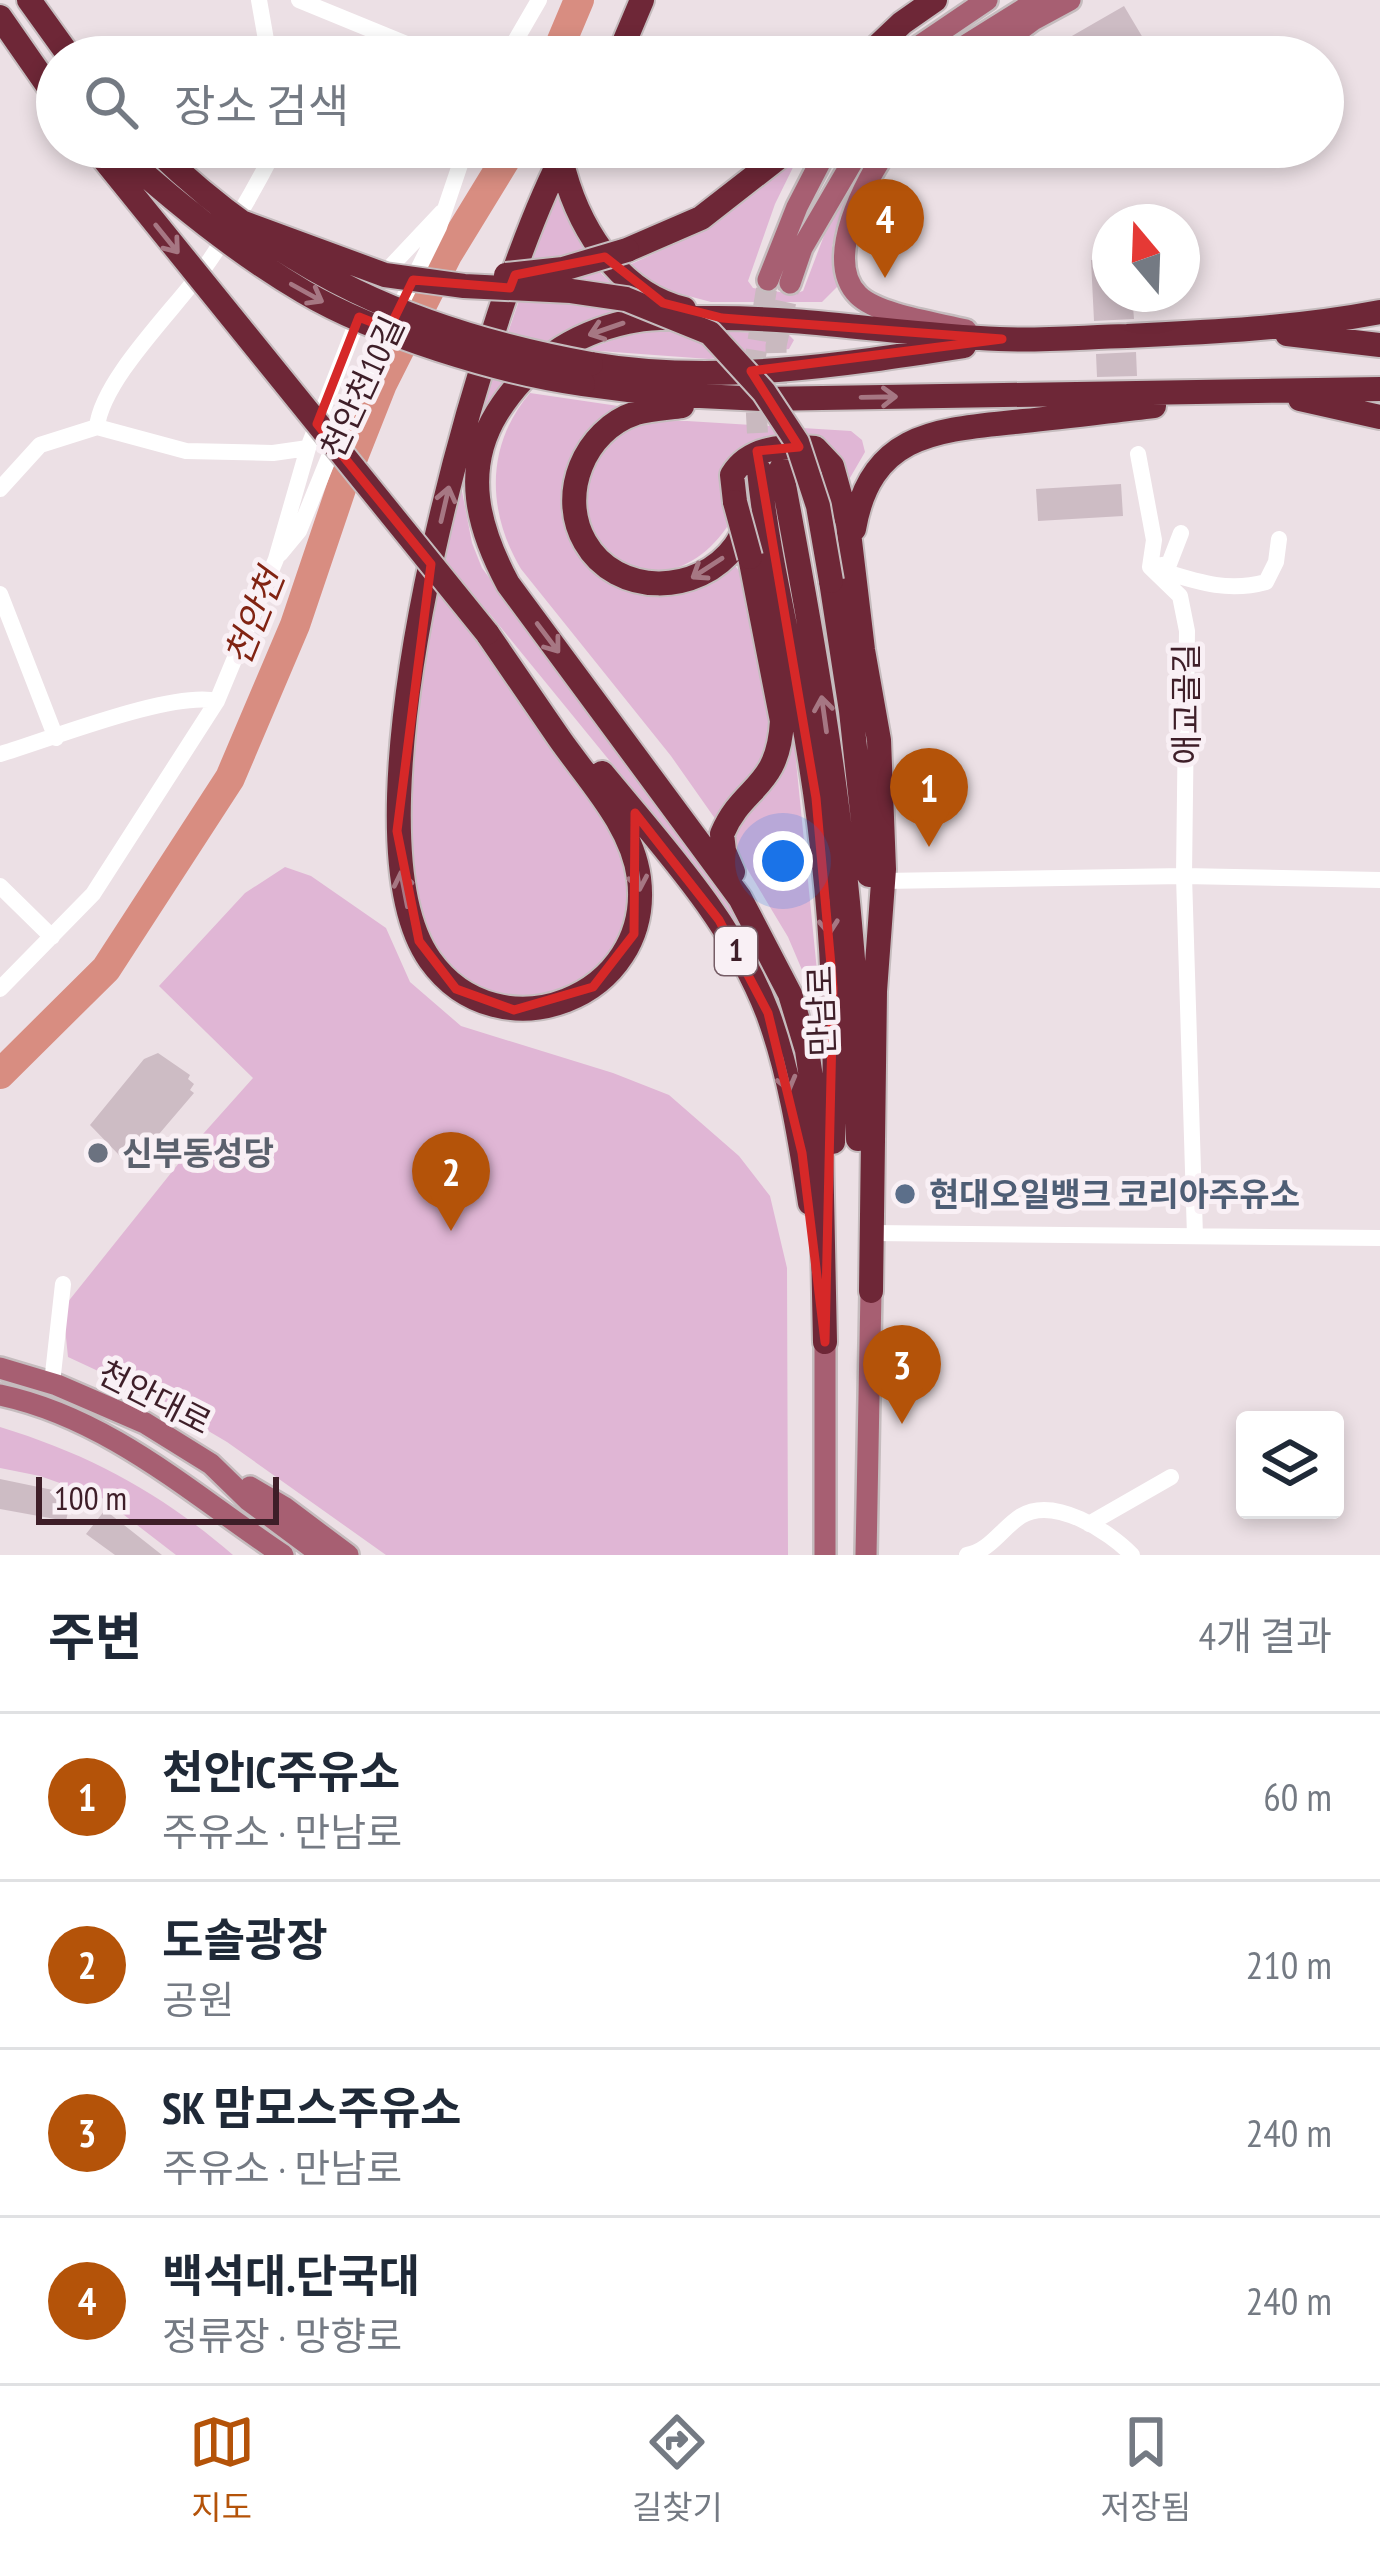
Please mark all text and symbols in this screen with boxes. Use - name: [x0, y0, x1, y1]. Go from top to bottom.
- search box: [36, 36, 1344, 168]
- icon: search: [78, 69, 144, 135]
- text: 장소 검색: [174, 76, 349, 134]
- pin: 4: [846, 179, 924, 278]
- north arrow: [1092, 204, 1200, 312]
- one-way arrow: [153, 222, 180, 254]
- one-way arrow: [289, 282, 324, 305]
- street label: 천안천10길: [310, 309, 413, 464]
- one-way arrow: [589, 320, 626, 341]
- one-way arrow: [859, 386, 898, 409]
- one-way arrow: [434, 485, 457, 523]
- one-way arrow: [690, 556, 724, 581]
- water label: 천안천: [213, 558, 295, 672]
- one-way arrow: [534, 621, 560, 653]
- street label: 애교골길: [1164, 643, 1207, 765]
- one-way arrow: [812, 695, 835, 734]
- pin: 1: [890, 748, 968, 847]
- your location: [753, 831, 813, 891]
- one-way arrow: [626, 853, 649, 892]
- one-way arrow: [392, 871, 414, 910]
- one-way arrow: [816, 897, 839, 936]
- road number: 1: [715, 927, 757, 975]
- street label: 만남로: [797, 965, 844, 1057]
- one-way arrow: [775, 1054, 797, 1092]
- place label: 신부동성당: [122, 1131, 274, 1174]
- pin: 2: [412, 1132, 490, 1231]
- marker: 신부동성당: [85, 1140, 111, 1166]
- place label: 현대오일뱅크 코리아주유소: [929, 1172, 1300, 1215]
- marker: 현대오일뱅크 코리아주유소: [892, 1181, 918, 1207]
- pin: 3: [863, 1325, 941, 1424]
- street label: 천안대로: [91, 1350, 219, 1443]
- map controls: [1236, 1411, 1344, 1519]
- button: layers: [1236, 1411, 1344, 1519]
- scale bar: [36, 1471, 279, 1524]
- text: 100 m: [54, 1476, 127, 1519]
- text: 주변: [48, 1603, 142, 1669]
- text: 4개 결과: [1199, 1610, 1332, 1661]
- text: 천안IC주유소: [162, 1742, 400, 1800]
- text: 1: [78, 1771, 96, 1822]
- text: 60 m: [1263, 1771, 1332, 1822]
- text: 주유소 · 만남로: [162, 1806, 402, 1857]
- text: 도솔광장: [162, 1910, 328, 1968]
- text: 2: [78, 1939, 96, 1990]
- text: 210 m: [1246, 1939, 1332, 1990]
- text: 공원: [162, 1974, 234, 2025]
- text: SK 맘모스주유소: [162, 2078, 462, 2136]
- text: 3: [78, 2107, 96, 2158]
- text: 240 m: [1246, 2107, 1332, 2158]
- text: 주유소 · 만남로: [162, 2142, 402, 2193]
- text: 백석대.단국대: [162, 2246, 420, 2304]
- text: 4: [78, 2275, 96, 2326]
- text: 240 m: [1246, 2275, 1332, 2326]
- text: 정류장 · 망향로: [162, 2310, 402, 2361]
- tab: 지도: [189, 2409, 255, 2529]
- tab: 길찾기: [632, 2409, 723, 2529]
- tab: 저장됨: [1100, 2409, 1191, 2529]

